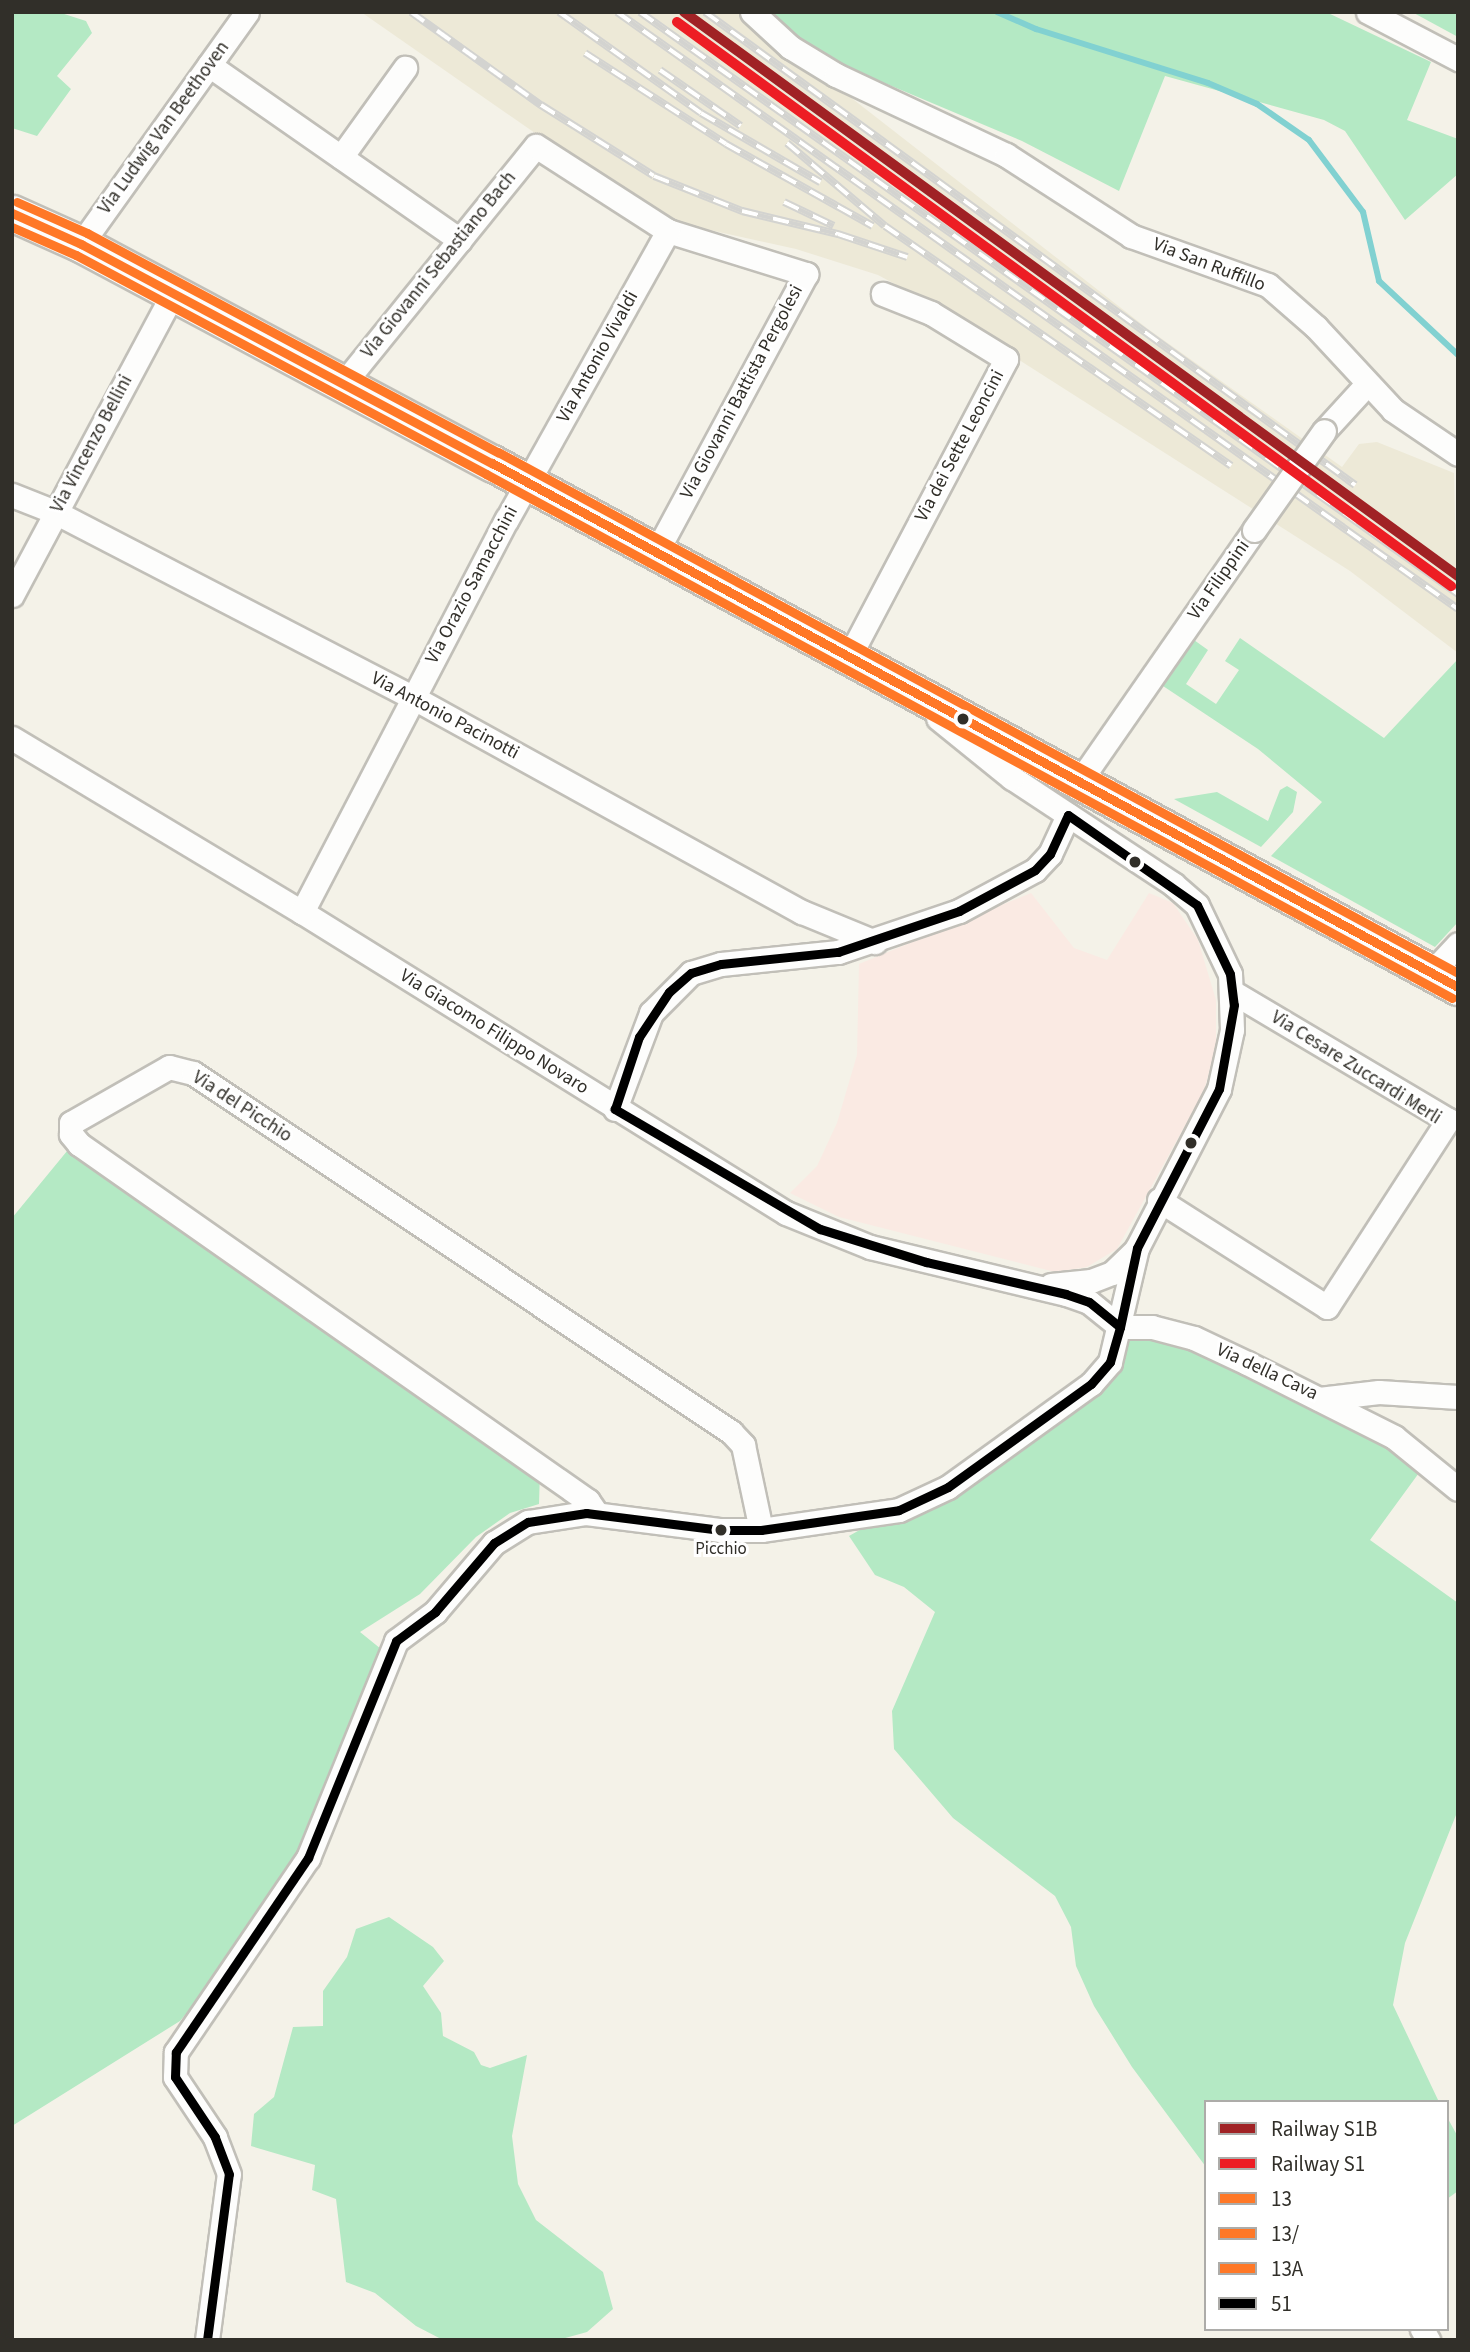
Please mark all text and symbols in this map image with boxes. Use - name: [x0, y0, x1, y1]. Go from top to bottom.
- street label: Via Ludwig Van Beethoven: [94, 37, 234, 219]
- street label: Via Giovanni Sebastiano Bach: [357, 167, 521, 363]
- street label: Via San Ruffillo: [1150, 233, 1268, 297]
- street label: Via Giovanni Battista Pergolesi: [676, 281, 808, 503]
- street label: Via Antonio Vivaldi: [552, 287, 644, 427]
- street label: Via dei Sette Leoncini: [910, 366, 1010, 526]
- street label: Via Vincenzo Bellini: [46, 371, 138, 517]
- street label: Via Orazio Samacchini: [421, 502, 523, 668]
- street label: Via Filippini: [1183, 536, 1255, 624]
- street label: Via Antonio Pacinotti: [367, 667, 523, 765]
- unlabelled marker: [956, 712, 970, 726]
- unlabelled marker: [1128, 855, 1142, 869]
- street label: Via Giacomo Filippo Novaro: [395, 964, 593, 1100]
- street label: Via Cesare Zuccardi Merli: [1267, 1006, 1445, 1130]
- street label: Via del Picchio: [188, 1066, 296, 1148]
- unlabelled marker: [1184, 1136, 1198, 1150]
- street label: Via della Cava: [1213, 1339, 1321, 1405]
- marker: Picchio: [714, 1523, 728, 1537]
- place label: Picchio: [695, 1540, 747, 1560]
- legend: [1204, 2100, 1449, 2331]
- text: Railway S1B: [1271, 2114, 1377, 2144]
- text: Railway S1: [1271, 2149, 1365, 2179]
- text: 13: [1271, 2184, 1292, 2214]
- text: 13/: [1271, 2219, 1299, 2249]
- text: 13A: [1271, 2254, 1303, 2284]
- text: 51: [1271, 2289, 1292, 2319]

